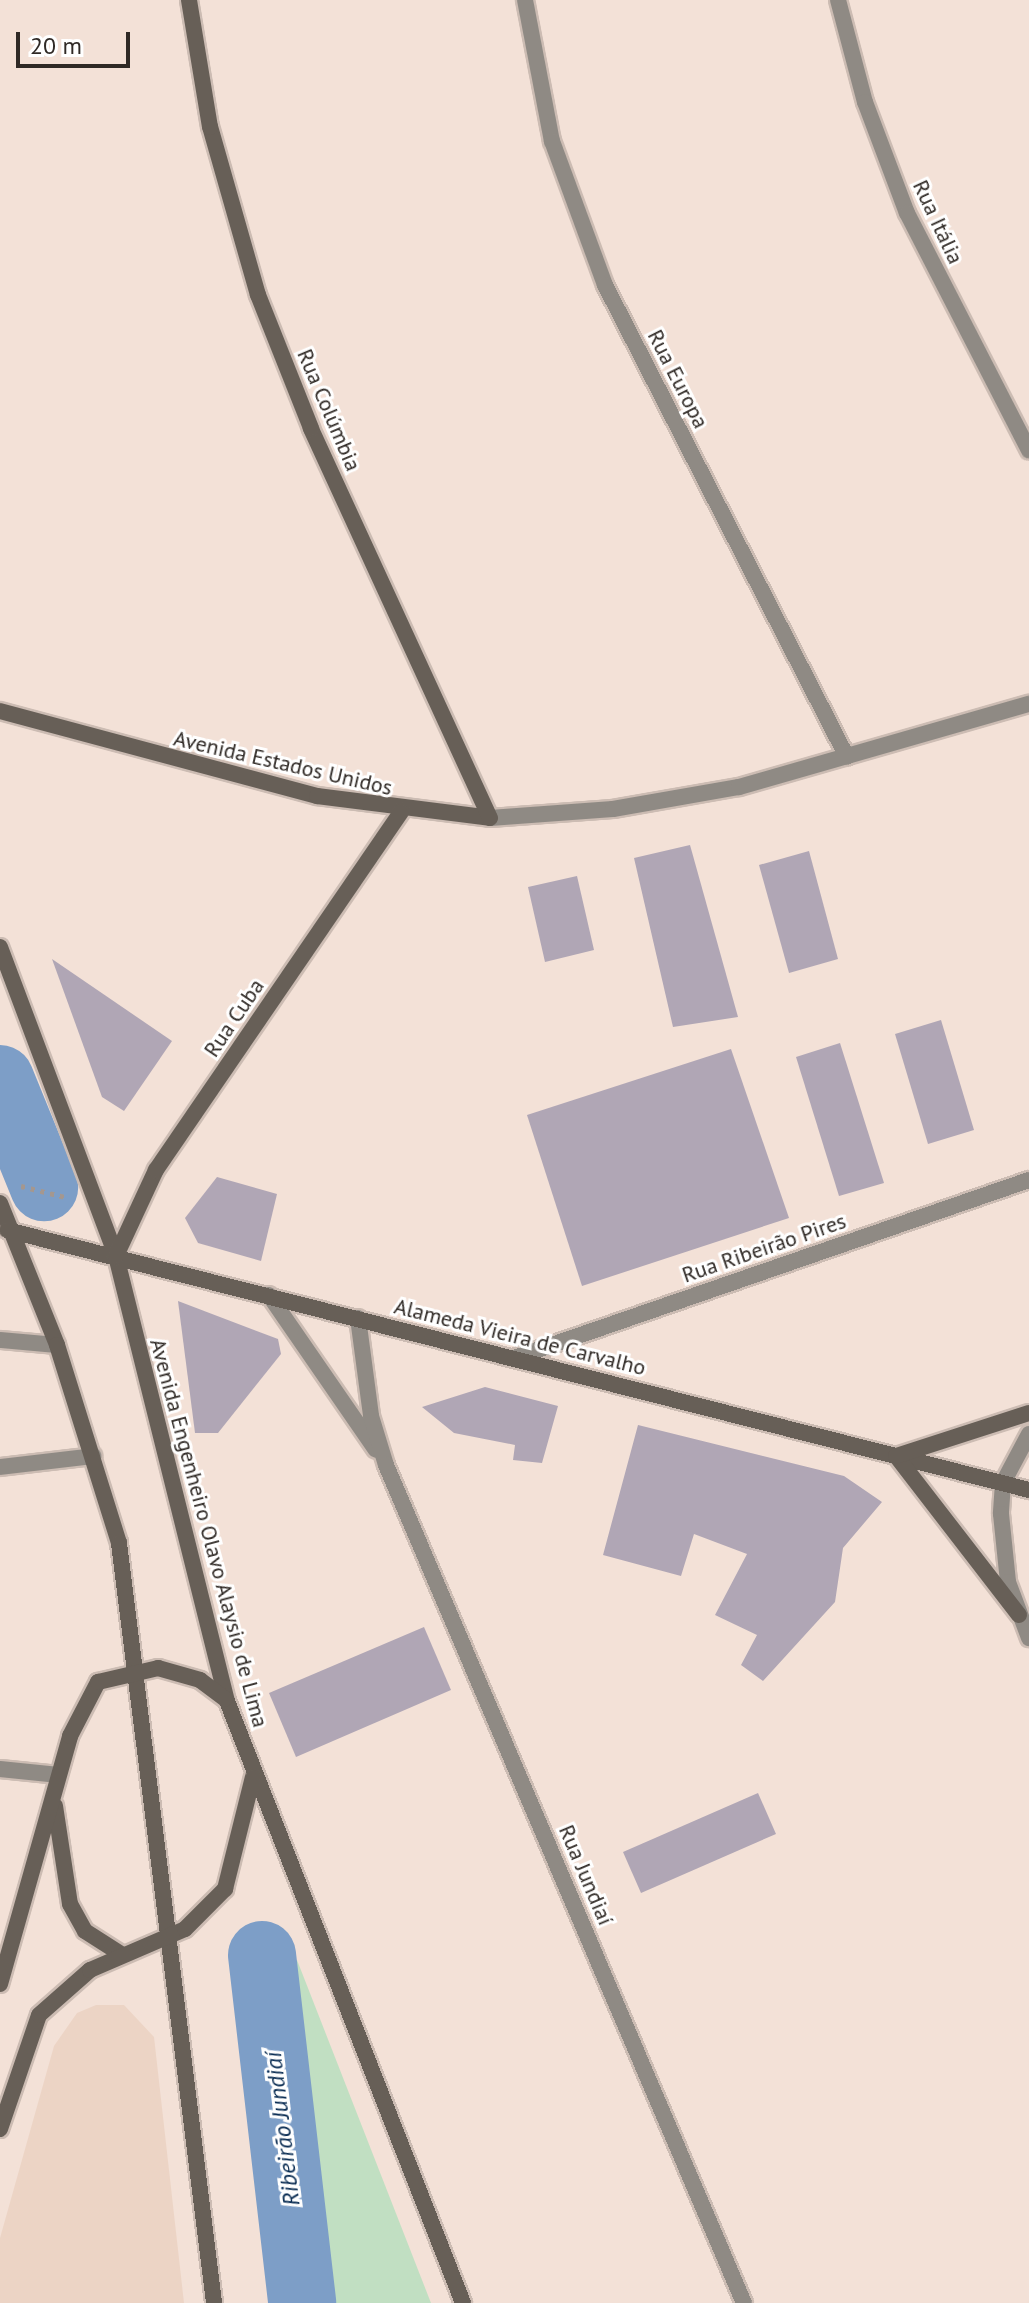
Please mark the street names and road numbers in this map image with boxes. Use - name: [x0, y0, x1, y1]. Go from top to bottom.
- street label: Rua Itália: [907, 176, 969, 268]
- street label: Rua Europa: [642, 325, 714, 433]
- street label: Rua Colúmbia: [291, 345, 367, 475]
- street label: Avenida Estados Unidos: [171, 725, 395, 801]
- street label: Rua Cuba: [198, 974, 270, 1062]
- street label: Rua Ribeirão Pires: [679, 1208, 849, 1288]
- street label: Alameda Vieira de Carvalho: [391, 1293, 649, 1381]
- street label: Avenida Engenheiro Olavo Alaysio de Lima: [144, 1335, 274, 1731]
- street label: Rua Jundiaí: [553, 1821, 619, 1929]

